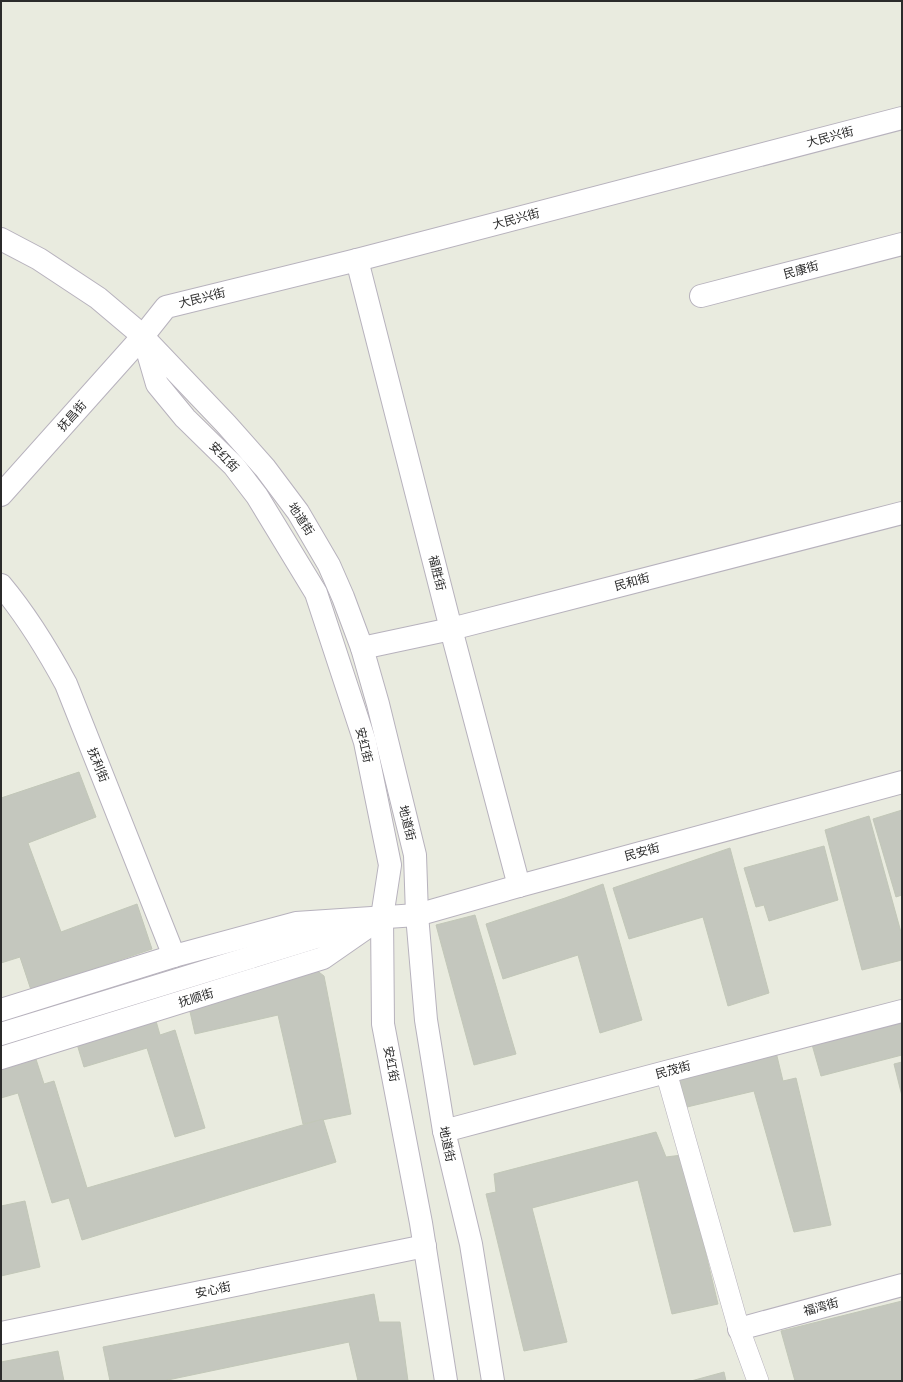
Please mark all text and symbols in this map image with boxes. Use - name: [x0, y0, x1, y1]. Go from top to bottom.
- street label: 大民兴街: [805, 123, 855, 150]
- street label: 大民兴街: [491, 205, 541, 232]
- street label: 民康街: [782, 258, 820, 281]
- street label: 大民兴街: [177, 284, 227, 311]
- street label: 抚昌街: [54, 397, 89, 434]
- street label: 安红街: [206, 438, 242, 475]
- street label: 地道街: [285, 500, 318, 538]
- street label: 福胜街: [426, 554, 449, 592]
- street label: 民和街: [613, 570, 651, 593]
- street label: 安红街: [353, 726, 376, 764]
- street label: 抚利街: [85, 745, 112, 784]
- street label: 地道街: [396, 804, 419, 842]
- street label: 民安街: [623, 840, 661, 863]
- street label: 抚顺街: [176, 985, 215, 1010]
- street label: 安红街: [381, 1045, 402, 1083]
- street label: 民茂街: [654, 1058, 692, 1081]
- street label: 地道街: [436, 1125, 459, 1163]
- street label: 安心街: [194, 1278, 232, 1301]
- street label: 福湾街: [802, 1295, 840, 1318]

